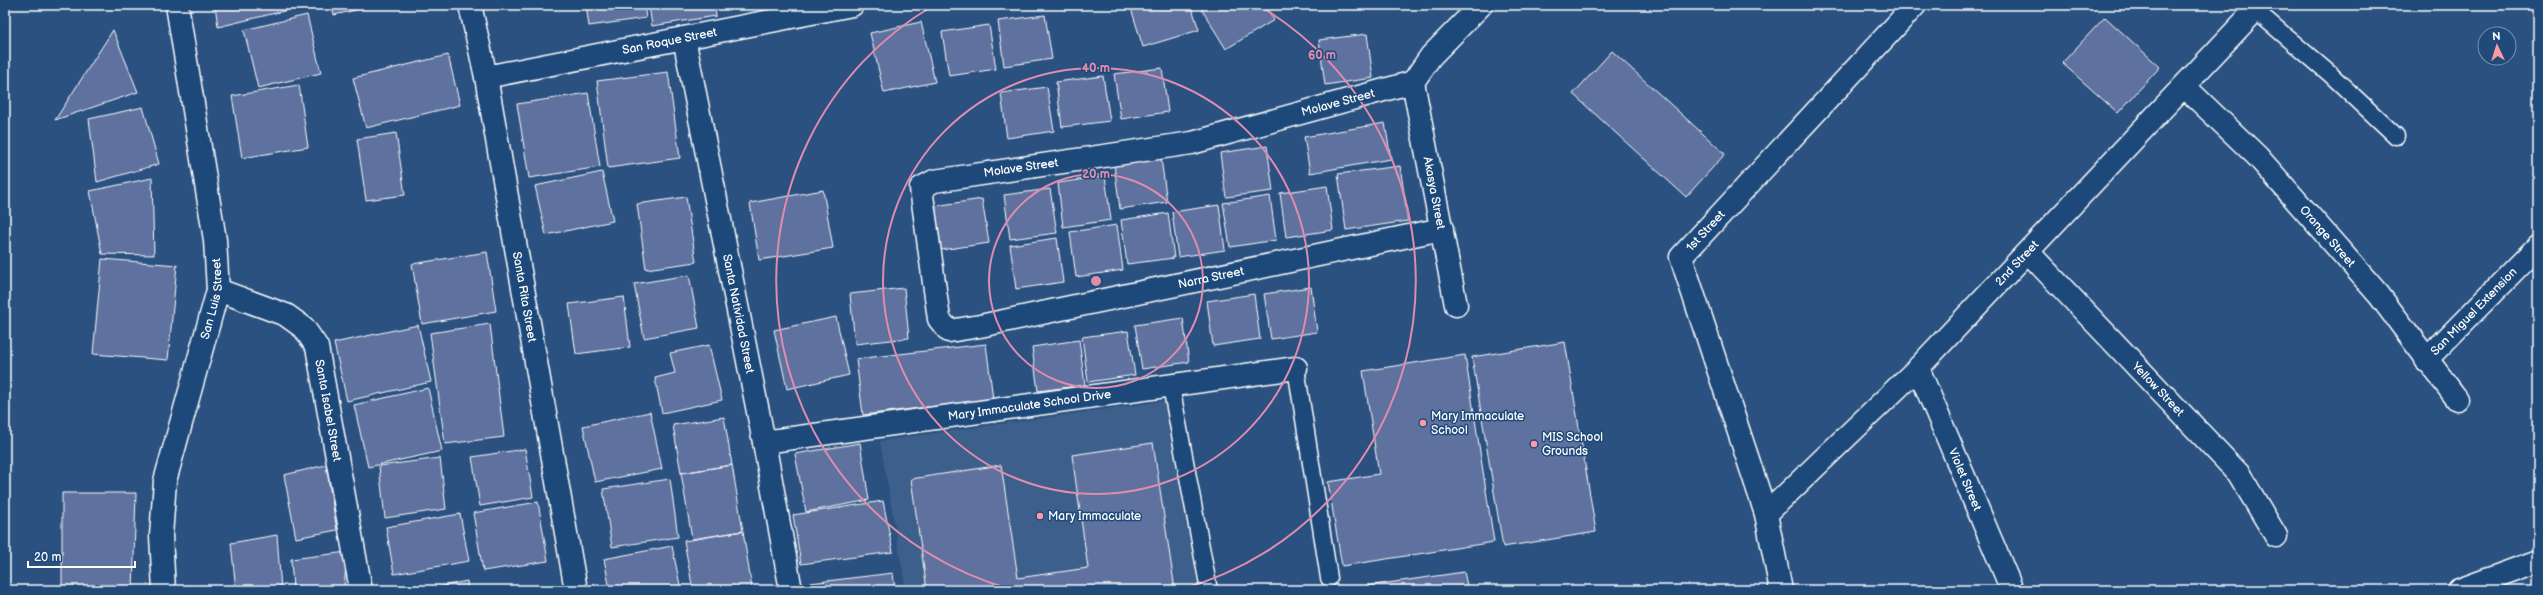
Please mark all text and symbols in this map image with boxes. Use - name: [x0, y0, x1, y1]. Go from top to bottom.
- street label: San Roque Street: [621, 24, 718, 58]
- north arrow: [2477, 26, 2517, 66]
- text: N: [2492, 30, 2501, 43]
- text: 60 m: [1308, 48, 1336, 63]
- text: 40 m: [1082, 61, 1110, 76]
- street label: Molave Street: [1300, 86, 1377, 120]
- street label: Molave Street: [983, 155, 1060, 181]
- street label: Akasya Street: [1420, 155, 1449, 231]
- text: 20 m: [1082, 167, 1110, 182]
- street label: Orange Street: [2297, 202, 2359, 270]
- street label: 1st Street: [1683, 207, 1728, 254]
- street label: 2nd Street: [1992, 237, 2042, 289]
- street label: Santa Rita Street: [509, 250, 540, 344]
- street label: Santa Natividad Street: [719, 253, 758, 375]
- street label: San Luis Street: [197, 258, 226, 341]
- street label: Narra Street: [1177, 263, 1246, 292]
- street label: San Miguel Extension: [2427, 264, 2520, 359]
- centre of rings: [1089, 274, 1103, 288]
- street label: Santa Isabel Street: [312, 358, 345, 463]
- street label: Yellow Street: [2128, 358, 2188, 419]
- street label: Mary Immaculate School Drive: [947, 386, 1112, 424]
- place label: Mary Immaculate School: [1431, 409, 1524, 438]
- marker: Mary Immaculate School: [1418, 418, 1428, 428]
- place label: MIS School Grounds: [1542, 430, 1603, 459]
- marker: MIS School Grounds: [1529, 439, 1539, 449]
- street label: Violet Street: [1945, 446, 1985, 513]
- place label: Mary Immaculate: [1048, 509, 1141, 524]
- marker: Mary Immaculate: [1035, 511, 1045, 521]
- scale bar: [28, 543, 135, 569]
- text: 20 m: [34, 550, 61, 565]

